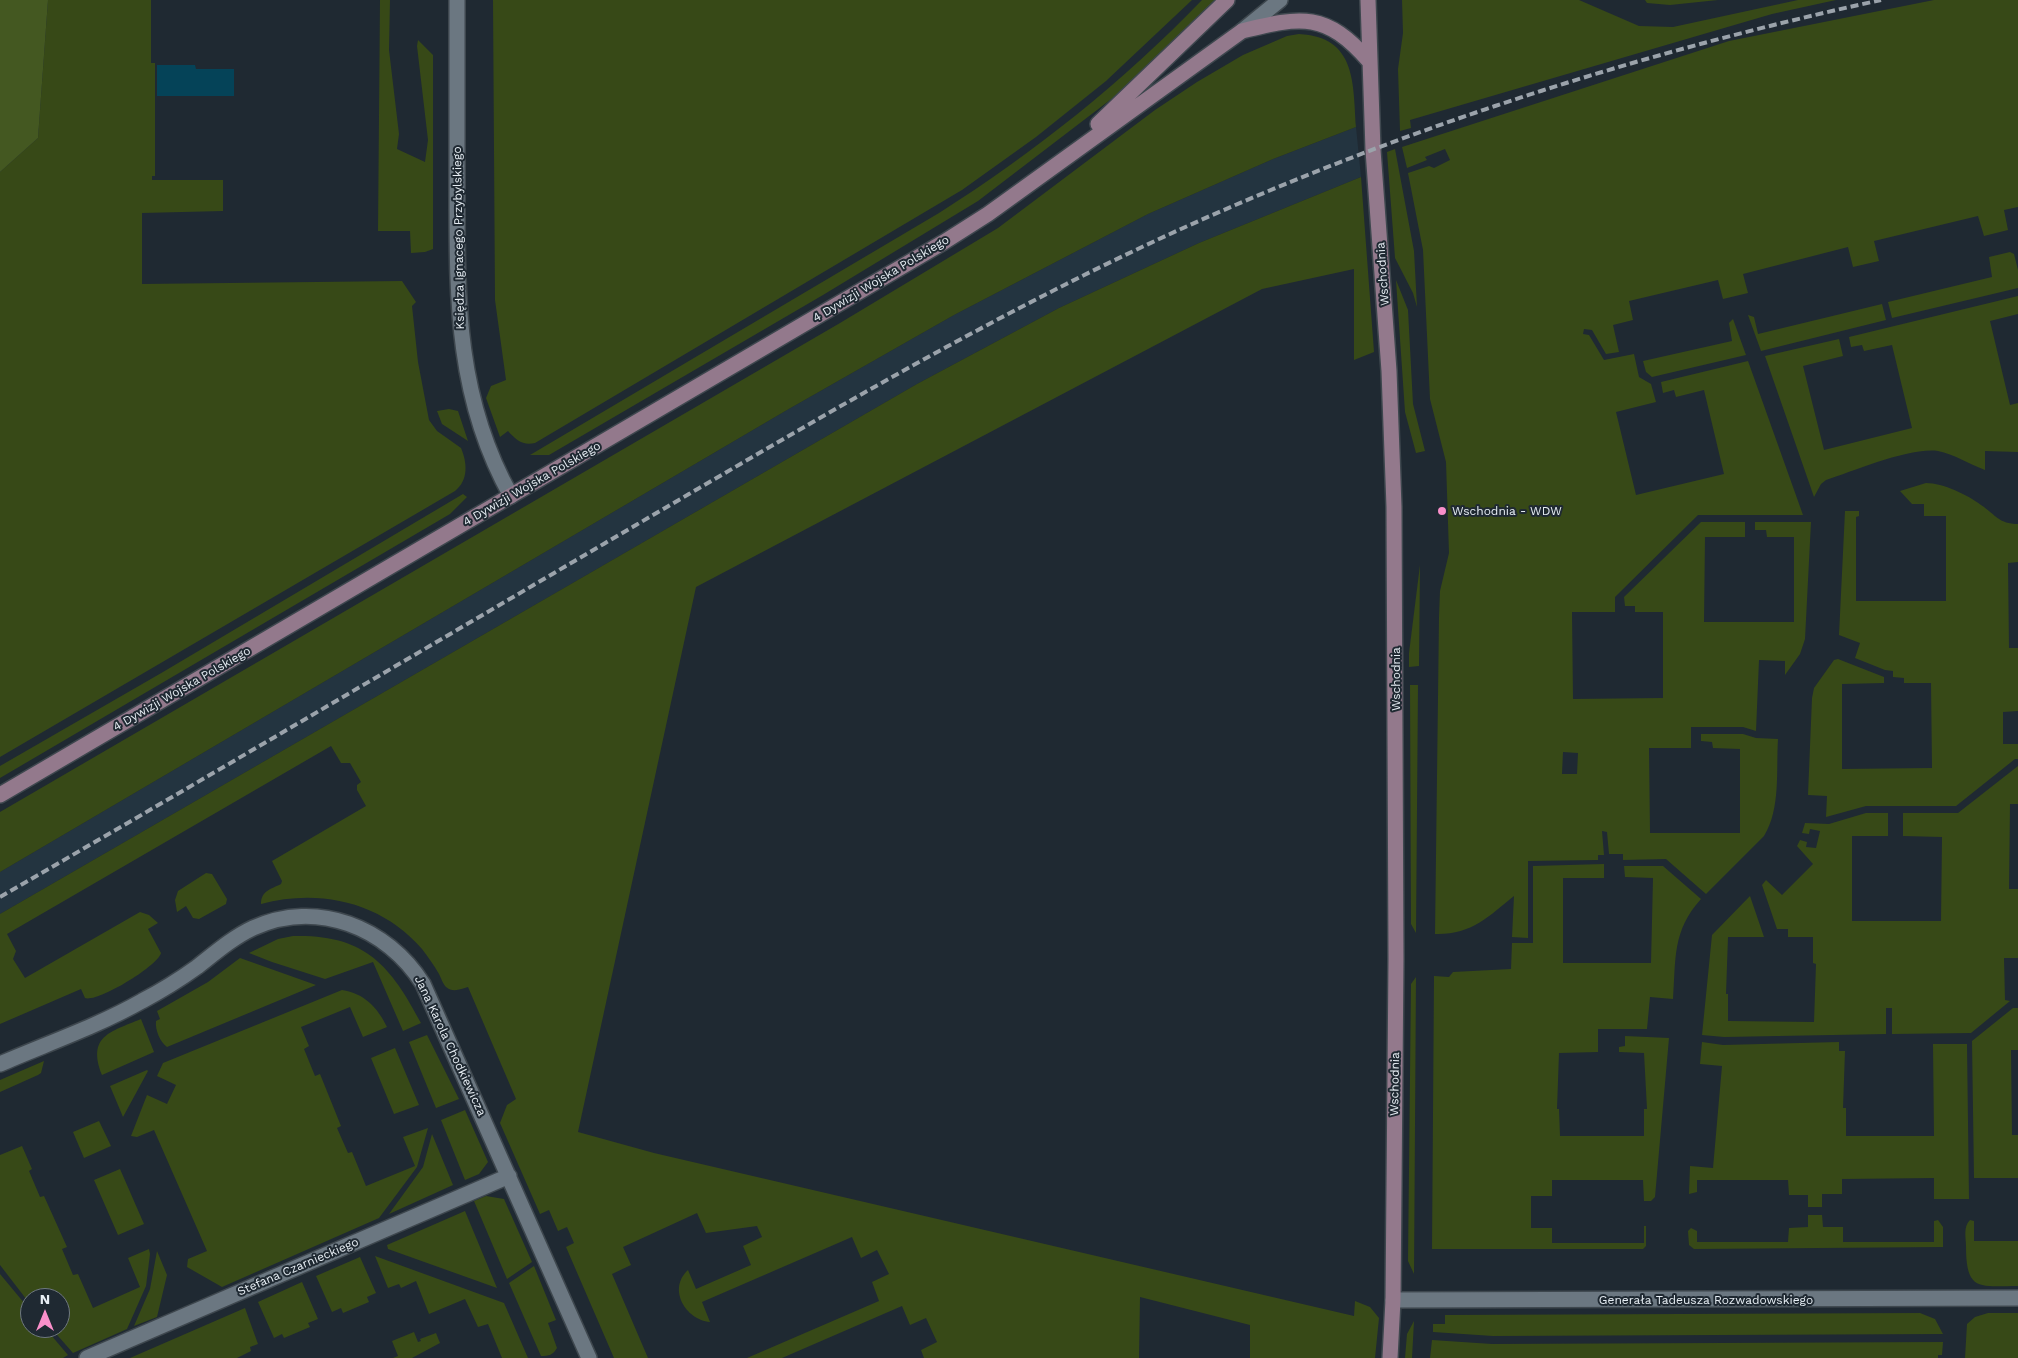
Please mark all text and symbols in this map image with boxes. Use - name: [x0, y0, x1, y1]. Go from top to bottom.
- street label: Księdza Ignacego Przybylskiego: [450, 146, 468, 330]
- street label: 4 Dywizji Wojska Polskiego: [810, 232, 952, 326]
- street label: Wschodnia: [1374, 242, 1392, 306]
- street label: 4 Dywizji Wojska Polskiego: [461, 439, 603, 529]
- place label: Wschodnia - WDW: [1452, 504, 1562, 518]
- marker: Wschodnia - WDW: [1436, 505, 1448, 517]
- street label: 4 Dywizji Wojska Polskiego: [111, 644, 253, 734]
- street label: Wschodnia: [1389, 647, 1403, 711]
- street label: Jana Karola Chodkiewicza: [411, 974, 489, 1118]
- street label: Wschodnia: [1387, 1052, 1403, 1116]
- street label: Stefana Czarnieckiego: [235, 1235, 361, 1299]
- north arrow: [20, 1288, 70, 1338]
- text: N: [40, 1291, 50, 1307]
- street label: Generała Tadeusza Rozwadowskiego: [1599, 1293, 1813, 1307]

